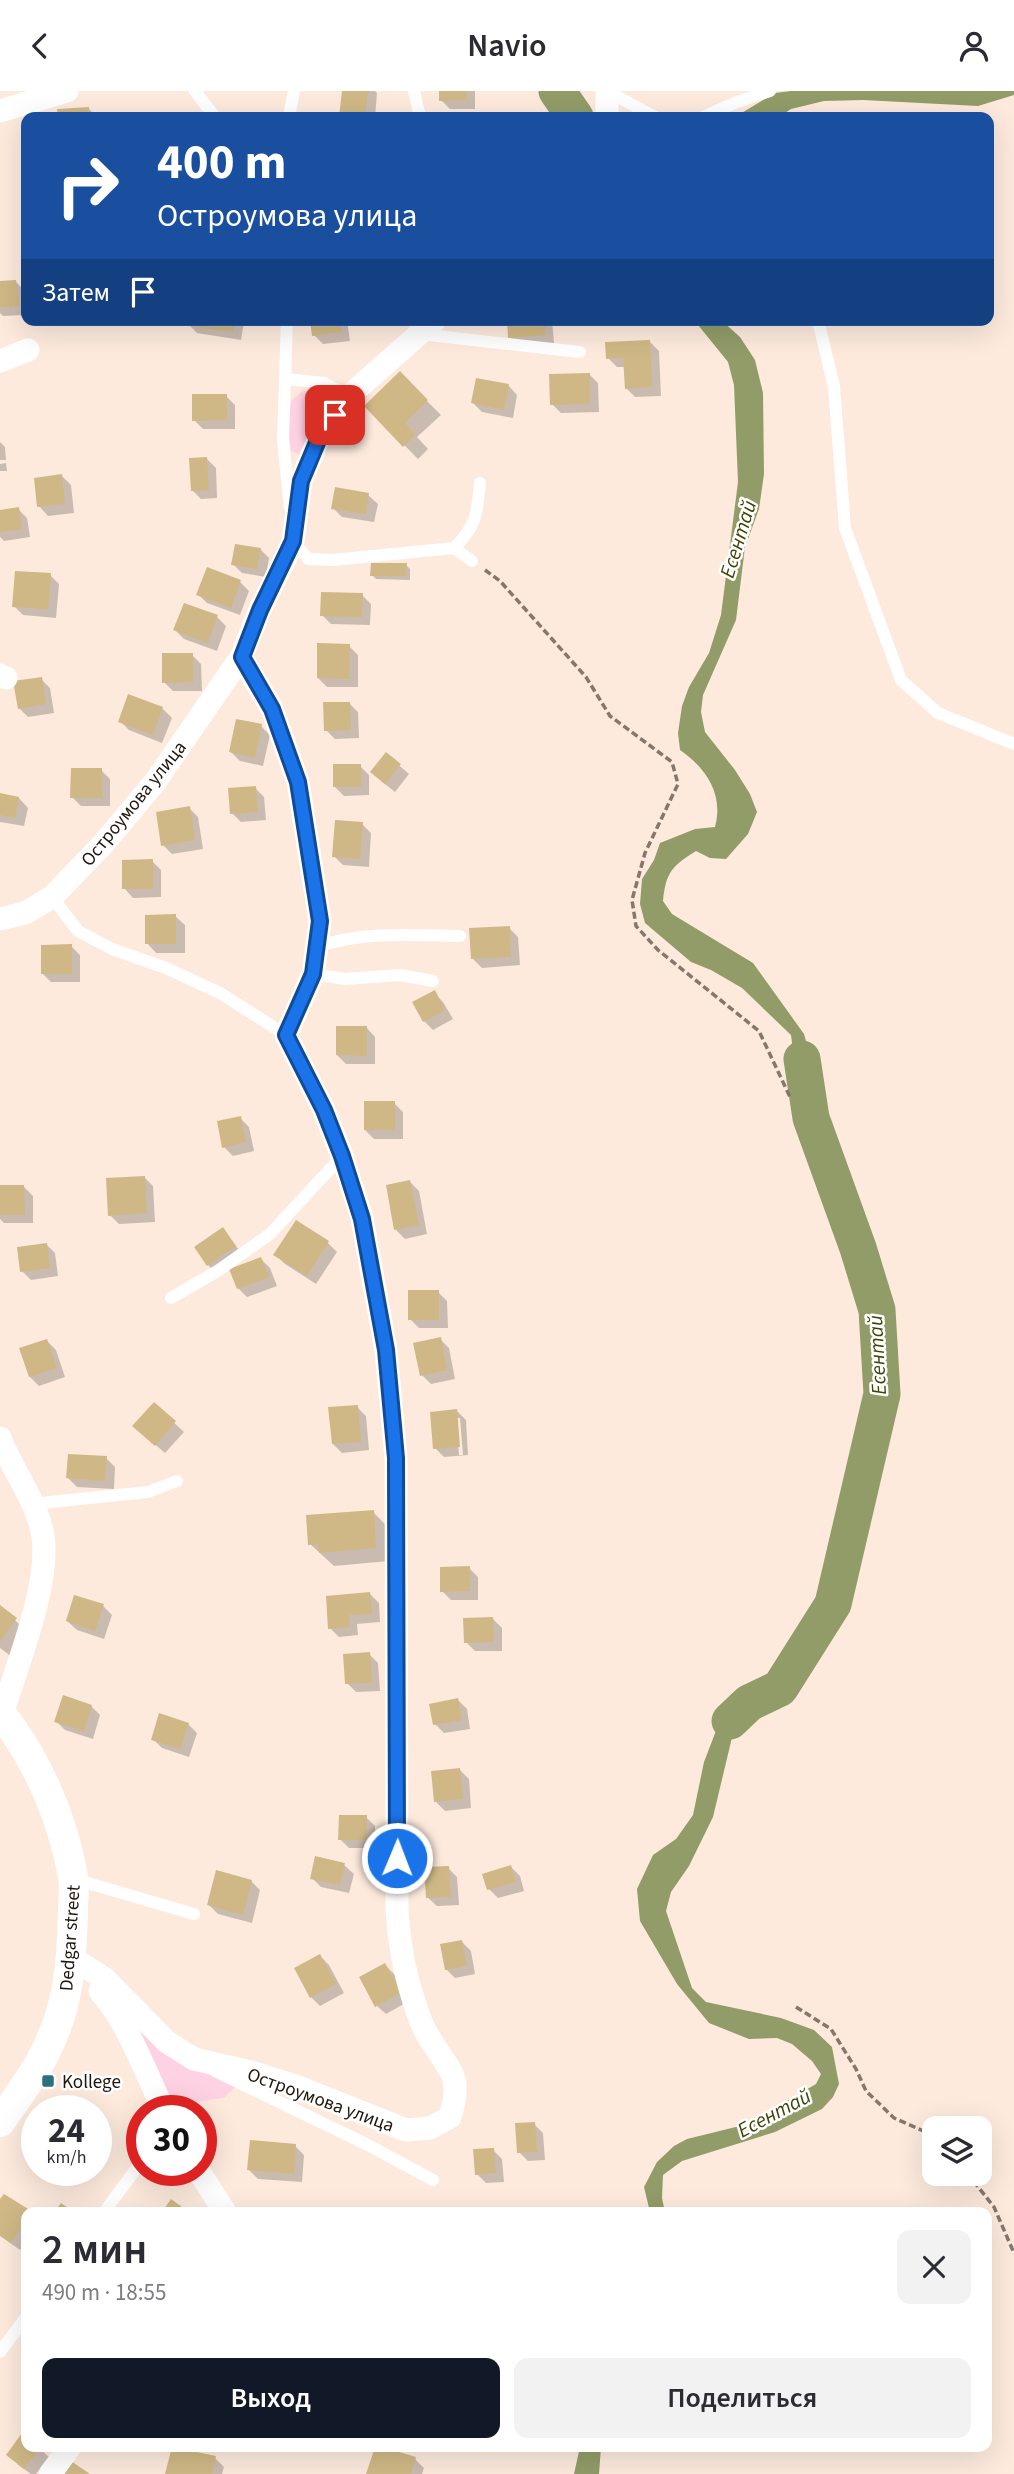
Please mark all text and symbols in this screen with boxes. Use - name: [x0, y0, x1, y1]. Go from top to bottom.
- text: Navio: [467, 23, 547, 69]
- icon: back: [21, 27, 59, 65]
- icon: person: [955, 27, 993, 65]
- text: 400 m: [157, 128, 286, 198]
- icon: right: [42, 140, 133, 231]
- text: Остроумова улица: [157, 193, 417, 239]
- icon: arrive: [124, 273, 162, 311]
- text: Затем: [42, 274, 110, 311]
- pin: [305, 385, 365, 445]
- icon: arrive: [316, 396, 354, 434]
- water label: Есентай: [712, 497, 764, 581]
- street label: Остроумова улица: [75, 735, 193, 873]
- water label: Есентай: [860, 1314, 894, 1396]
- position arrow: [360, 1821, 434, 1895]
- street label: Dedgar street: [53, 1884, 88, 1992]
- street label: Остроумова улица: [243, 2061, 398, 2140]
- place label: Kollege: [62, 2069, 121, 2096]
- marker: Kollege: [40, 2073, 56, 2089]
- water label: Есентай: [732, 2081, 816, 2145]
- speed limit sign: 30: [126, 2095, 217, 2186]
- text: 24: [48, 2106, 85, 2156]
- map controls: [922, 2116, 992, 2186]
- button: layers: [922, 2116, 992, 2186]
- text: km/h: [47, 2145, 86, 2170]
- text: 2 мин: [42, 2220, 147, 2280]
- button: close: [897, 2230, 971, 2304]
- text: 490 m · 18:55: [42, 2276, 166, 2309]
- button: Выход: [42, 2358, 500, 2438]
- button: Поделиться: [514, 2358, 971, 2438]

